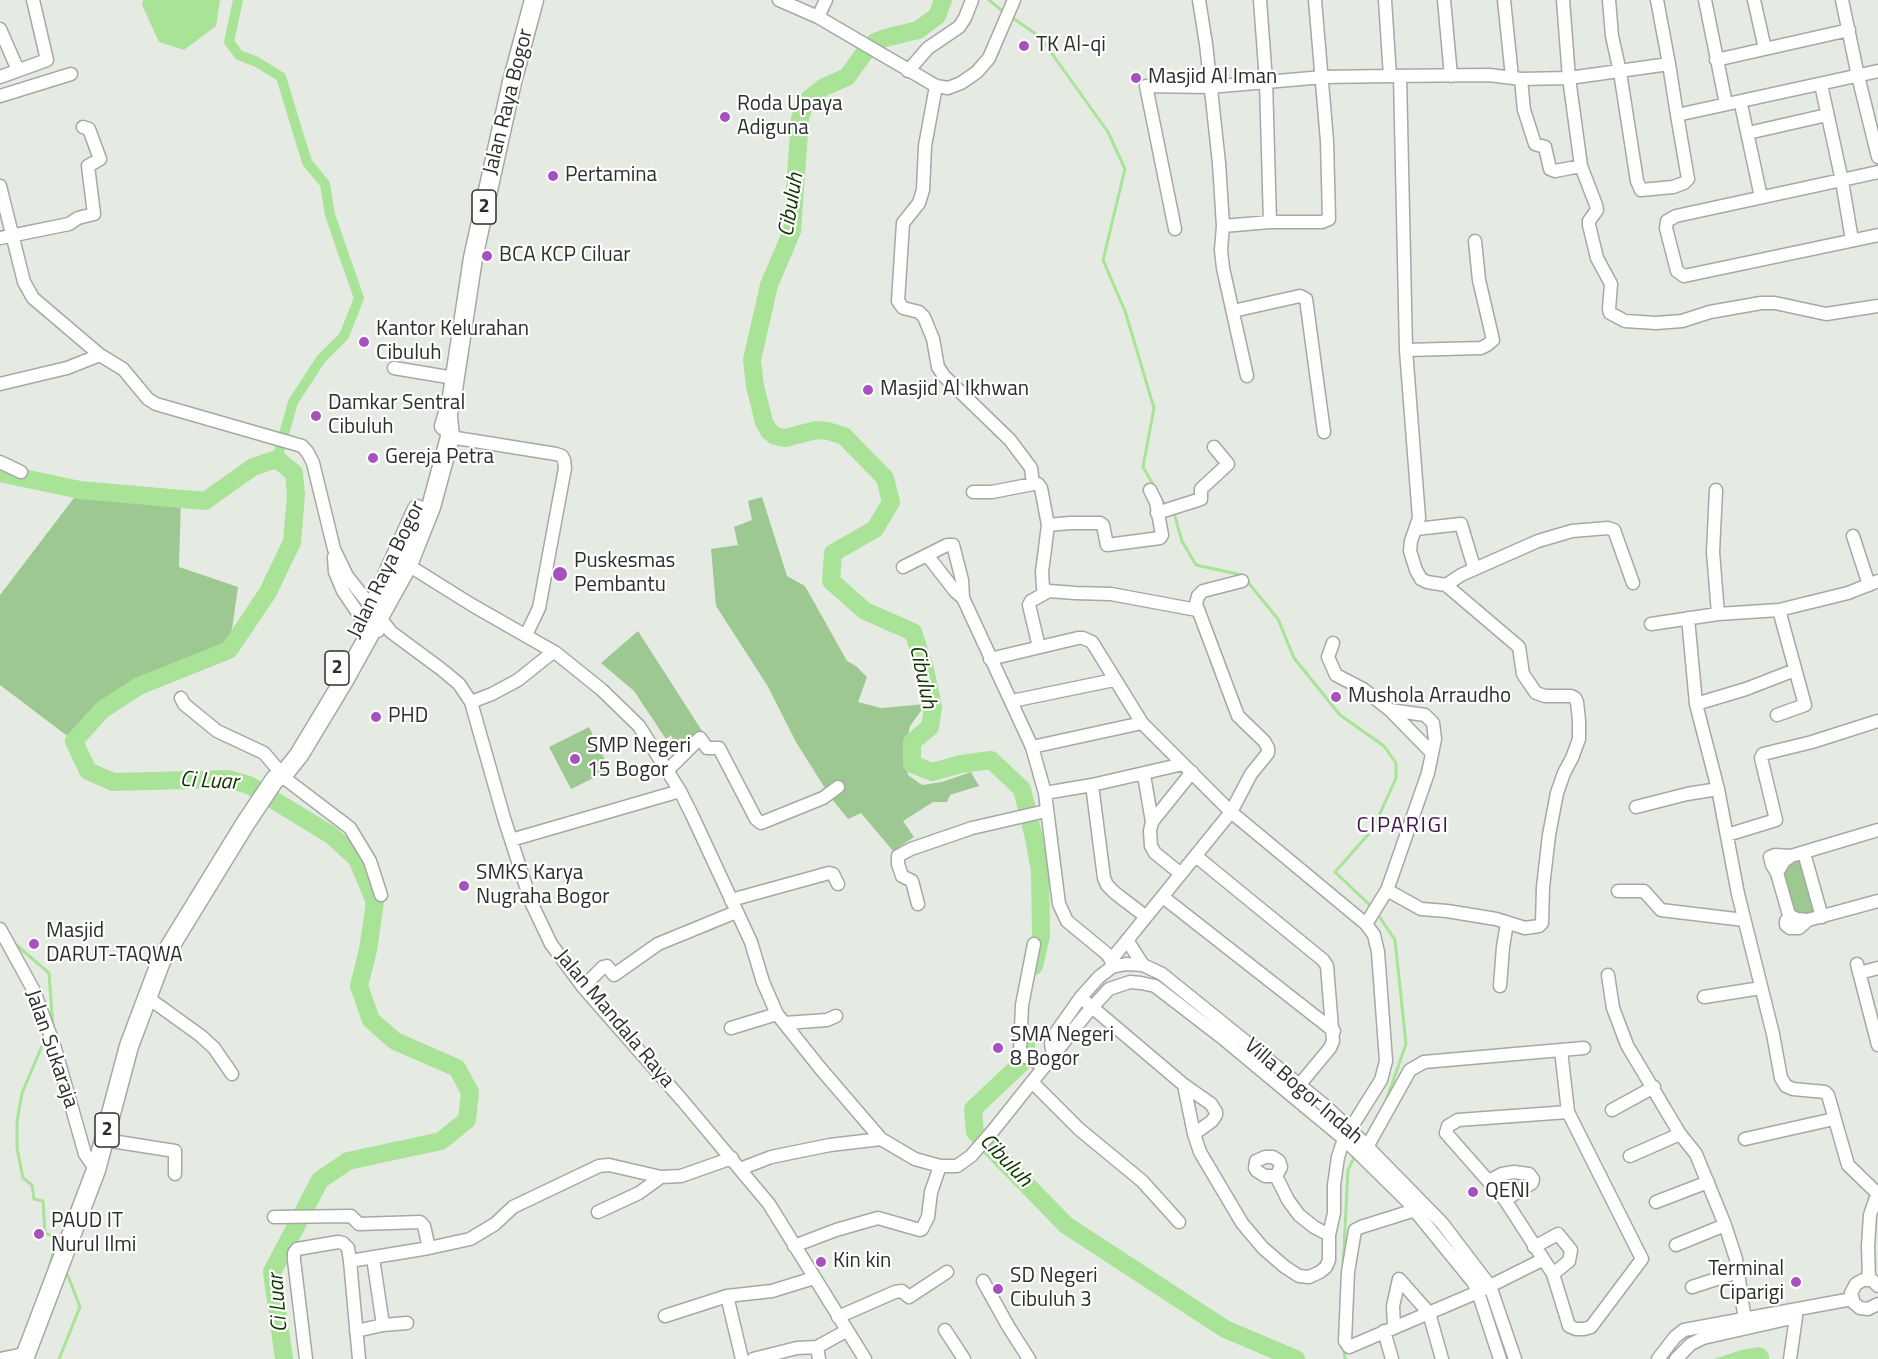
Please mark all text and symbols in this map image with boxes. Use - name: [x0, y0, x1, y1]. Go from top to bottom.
- street label: Jalan Raya Bogor: [479, 26, 539, 178]
- place label: TK Al-qi: [1036, 33, 1106, 59]
- marker: TK Al-qi: [1017, 39, 1031, 53]
- place label: Masjid Al Iman: [1148, 65, 1277, 91]
- marker: Masjid Al Iman: [1129, 71, 1143, 85]
- place label: Roda Upaya Adiguna: [737, 92, 843, 142]
- marker: Roda Upaya Adiguna: [718, 110, 732, 124]
- place label: Pertamina: [565, 163, 657, 189]
- marker: Pertamina: [546, 169, 560, 183]
- water label: Cibuluh: [774, 171, 810, 239]
- road number: 2: [472, 190, 496, 224]
- place label: BCA KCP Ciluar: [499, 243, 630, 269]
- marker: BCA KCP Ciluar: [480, 249, 494, 263]
- place label: Kantor Kelurahan Cibuluh: [376, 317, 529, 367]
- marker: Kantor Kelurahan Cibuluh: [357, 335, 371, 349]
- place label: Masjid Al Ikhwan: [880, 377, 1029, 403]
- marker: Masjid Al Ikhwan: [861, 383, 875, 397]
- place label: Damkar Sentral Cibuluh: [328, 391, 465, 441]
- marker: Damkar Sentral Cibuluh: [309, 409, 323, 423]
- place label: Gereja Petra: [385, 445, 494, 471]
- marker: Gereja Petra: [366, 451, 380, 465]
- street label: Jalan Raya Bogor: [343, 497, 431, 643]
- place label: Puskesmas Pembantu: [574, 549, 675, 599]
- marker: Puskesmas Pembantu: [551, 565, 569, 583]
- water label: Cibuluh: [902, 643, 942, 711]
- road number: 2: [325, 651, 349, 685]
- place label: Mushola Arraudho: [1348, 684, 1511, 710]
- marker: Mushola Arraudho: [1329, 690, 1343, 704]
- place label: PHD: [388, 704, 428, 730]
- marker: PHD: [369, 710, 383, 724]
- place label: SMP Negeri 15 Bogor: [587, 734, 691, 784]
- marker: SMP Negeri 15 Bogor: [568, 752, 582, 766]
- water label: Ci Luar: [179, 767, 239, 797]
- district label: CIPARIGI: [1357, 814, 1449, 840]
- place label: SMKS Karya Nugraha Bogor: [476, 861, 610, 911]
- marker: SMKS Karya Nugraha Bogor: [457, 879, 471, 893]
- place label: Masjid DARUT-TAQWA: [46, 919, 183, 969]
- marker: Masjid DARUT-TAQWA: [27, 937, 41, 951]
- street label: Jalan Mandala Raya: [549, 945, 679, 1093]
- street label: Jalan Sukaraja: [19, 986, 83, 1112]
- place label: SMA Negeri 8 Bogor: [1010, 1023, 1114, 1073]
- street label: Villa Bogor Indah: [1239, 1034, 1367, 1150]
- marker: SMA Negeri 8 Bogor: [991, 1041, 1005, 1055]
- road number: 2: [95, 1113, 119, 1147]
- water label: Cibuluh: [973, 1129, 1037, 1193]
- place label: QENI: [1485, 1179, 1530, 1205]
- marker: QENI: [1466, 1185, 1480, 1199]
- place label: PAUD IT Nurul Ilmi: [51, 1209, 136, 1259]
- marker: PAUD IT Nurul Ilmi: [32, 1227, 46, 1241]
- place label: Kin kin: [833, 1249, 891, 1275]
- marker: Kin kin: [814, 1255, 828, 1269]
- place label: Terminal Ciparigi: [1708, 1257, 1784, 1307]
- place label: SD Negeri Cibuluh 3: [1010, 1264, 1098, 1314]
- water label: Ci Luar: [264, 1273, 294, 1333]
- marker: Terminal Ciparigi: [1789, 1275, 1803, 1289]
- marker: SD Negeri Cibuluh 3: [991, 1282, 1005, 1296]

